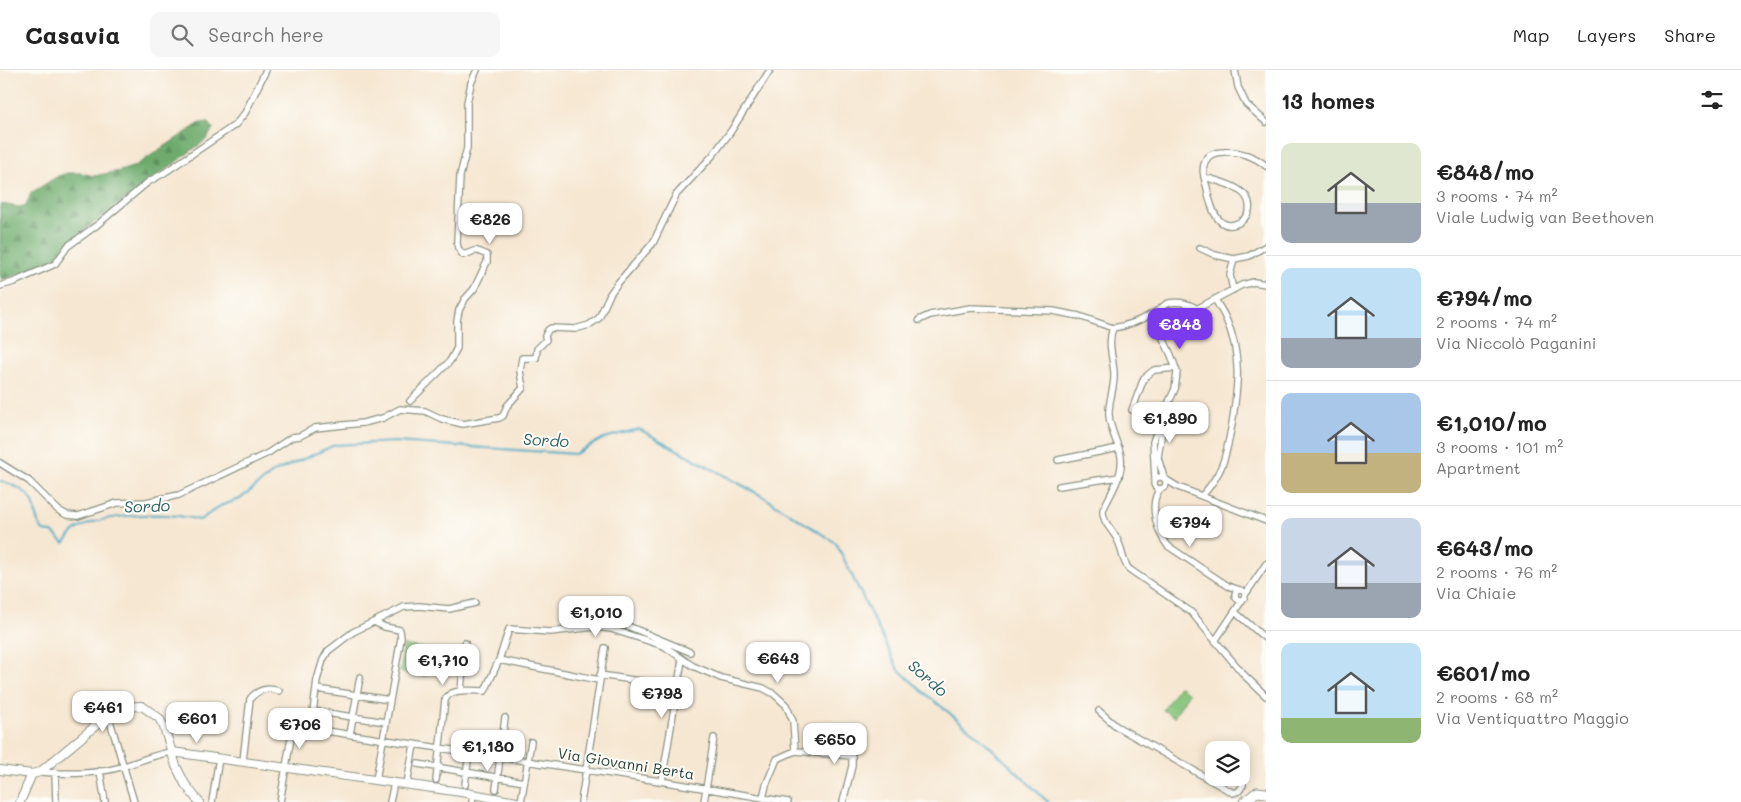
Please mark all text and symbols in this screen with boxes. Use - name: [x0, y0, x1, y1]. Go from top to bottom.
- search box: [150, 12, 500, 57]
- text: Casavia: [25, 19, 120, 50]
- icon: search: [168, 21, 196, 49]
- text: Search here: [208, 22, 324, 47]
- text: Map: [1513, 23, 1549, 47]
- text: Layers: [1577, 23, 1636, 47]
- text: Share: [1664, 23, 1716, 47]
- icon: filters: [1698, 86, 1726, 114]
- text: 13 homes: [1281, 87, 1375, 114]
- text: €848/mo: [1436, 158, 1534, 185]
- icon: home: [1321, 163, 1381, 223]
- text: 3 rooms · 74 m²: [1436, 185, 1557, 206]
- pin: €826: [460, 202, 520, 245]
- text: Viale Ludwig van Beethoven: [1436, 206, 1654, 227]
- text: €826: [469, 208, 511, 229]
- text: €794/mo: [1436, 284, 1532, 311]
- icon: home: [1321, 288, 1381, 348]
- pin: €848: [1150, 308, 1210, 350]
- text: 2 rooms · 74 m²: [1436, 311, 1557, 332]
- text: €848: [1159, 313, 1201, 334]
- text: Via Niccolò Paganini: [1436, 332, 1596, 353]
- pin: €1,890: [1129, 402, 1211, 444]
- text: €1,890: [1143, 407, 1197, 428]
- text: €1,010/mo: [1436, 409, 1547, 436]
- icon: home: [1321, 413, 1381, 473]
- water label: Sordo: [522, 428, 570, 451]
- text: 3 rooms · 101 m²: [1436, 436, 1563, 457]
- text: Apartment: [1436, 457, 1521, 478]
- water label: Sordo: [124, 494, 171, 517]
- pin: €794: [1160, 506, 1220, 548]
- text: €794: [1169, 511, 1211, 532]
- text: €643/mo: [1436, 534, 1533, 561]
- icon: home: [1321, 538, 1381, 598]
- text: 2 rooms · 76 m²: [1436, 561, 1557, 582]
- text: Via Chiaie: [1436, 582, 1516, 603]
- pin: €1,010: [555, 596, 637, 638]
- text: €1,010: [570, 601, 622, 622]
- pin: €643: [748, 642, 808, 684]
- pin: €1,710: [402, 644, 484, 686]
- text: €643: [757, 647, 799, 668]
- text: €1,710: [417, 649, 469, 670]
- water label: Sordo: [904, 655, 953, 701]
- text: €601/mo: [1436, 659, 1530, 686]
- icon: home: [1321, 663, 1381, 723]
- pin: €798: [632, 676, 692, 719]
- text: €798: [641, 682, 683, 703]
- text: 2 rooms · 68 m²: [1436, 686, 1558, 707]
- pin: €461: [73, 690, 133, 733]
- text: €461: [83, 696, 123, 717]
- pin: €601: [167, 702, 227, 744]
- text: €601: [177, 707, 217, 728]
- text: Via Ventiquattro Maggio: [1436, 707, 1629, 728]
- pin: €706: [270, 708, 330, 750]
- text: €706: [279, 713, 321, 734]
- pin: €650: [805, 722, 865, 765]
- text: €650: [814, 728, 856, 749]
- pin: €1,180: [447, 730, 529, 772]
- text: €1,180: [462, 735, 514, 756]
- map controls: [1205, 741, 1250, 786]
- button: layers: [1205, 741, 1250, 786]
- street label: Via Giovanni Berta: [556, 742, 696, 784]

